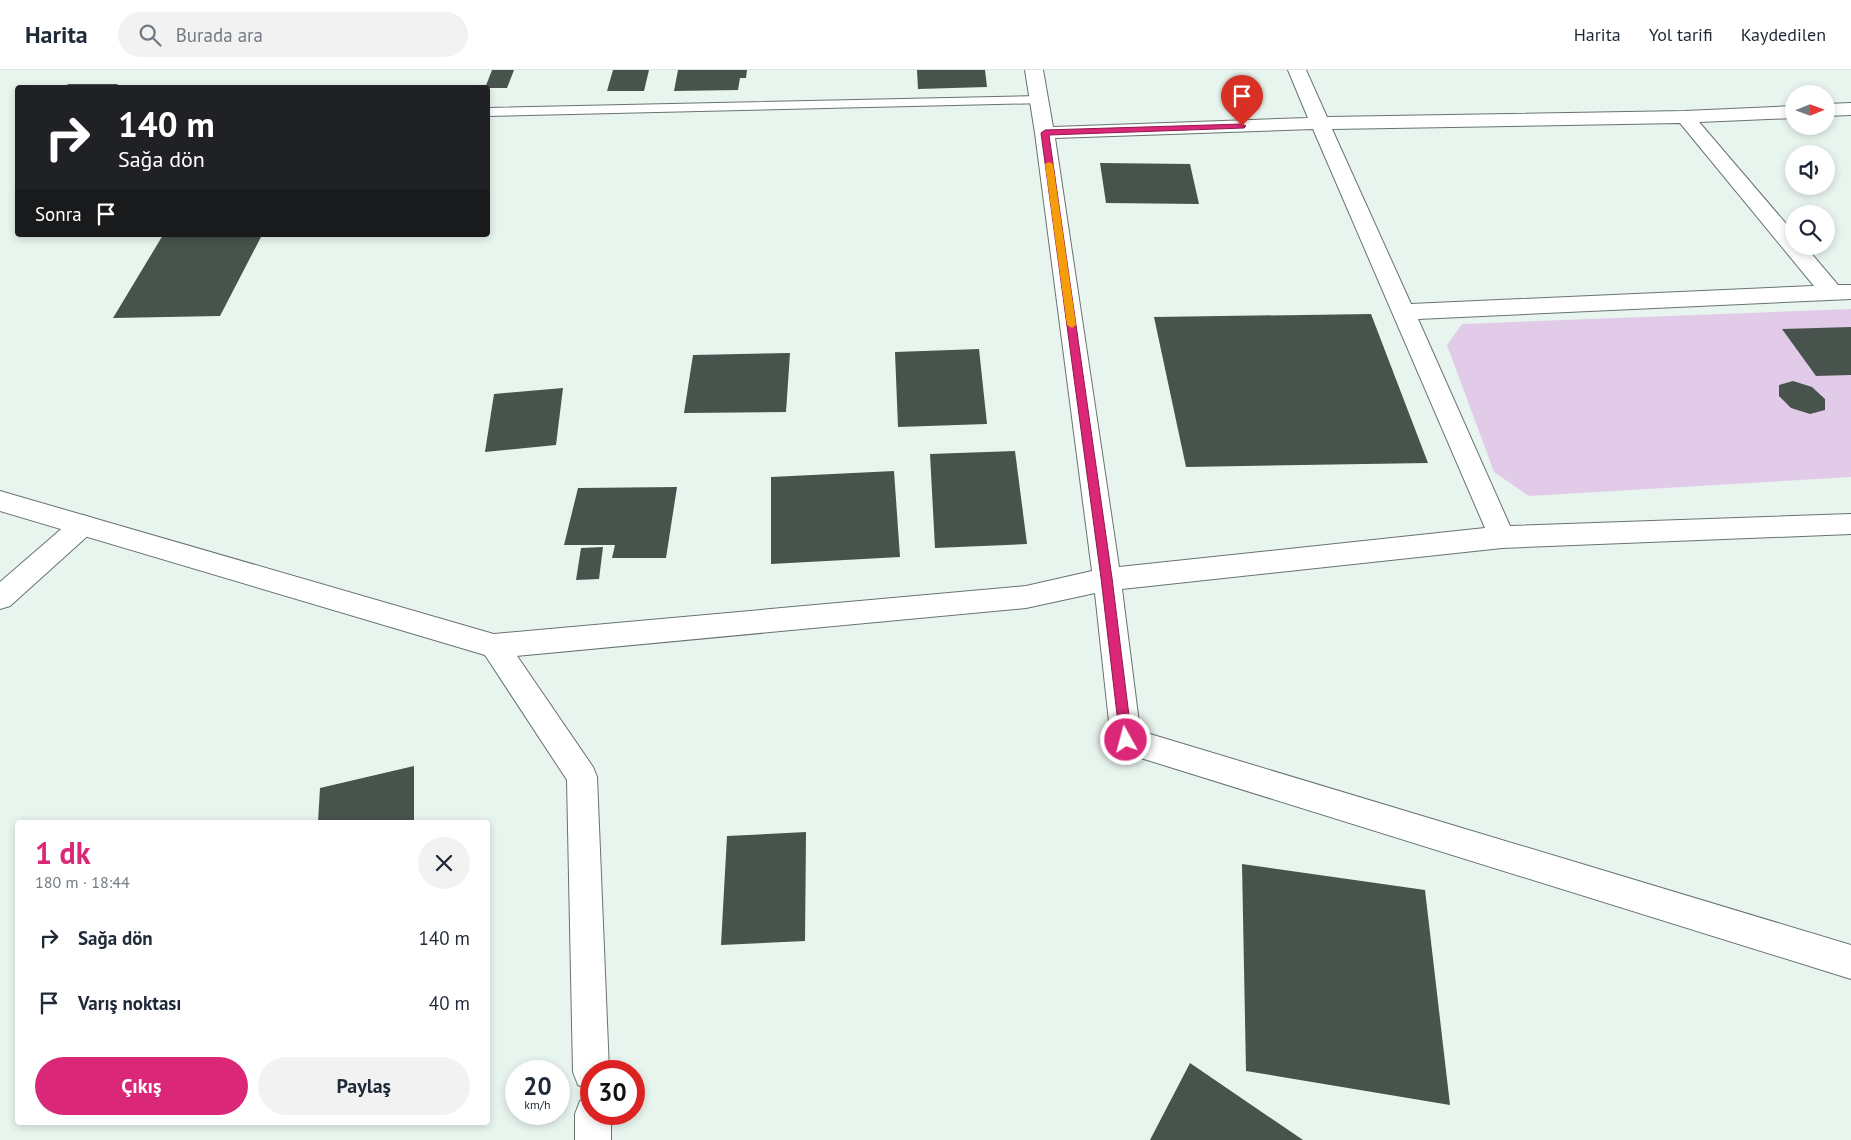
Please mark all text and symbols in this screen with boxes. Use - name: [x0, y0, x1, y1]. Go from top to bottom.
- search box: [118, 12, 468, 57]
- text: Harita: [25, 19, 88, 50]
- icon: search: [136, 21, 164, 49]
- text: Burada ara: [176, 23, 263, 47]
- text: Harita: [1574, 23, 1621, 46]
- text: Yol tarifi: [1649, 23, 1713, 46]
- text: Kaydedilen: [1741, 23, 1826, 46]
- pin: [1221, 75, 1263, 126]
- icon: arrive: [1228, 82, 1256, 110]
- north arrow: [1785, 85, 1835, 135]
- map controls: [1785, 85, 1835, 255]
- text: 140 m: [118, 101, 215, 147]
- icon: right: [35, 105, 100, 170]
- text: Sağa dön: [118, 145, 205, 173]
- button: sound: [1785, 145, 1835, 195]
- icon: arrive: [92, 200, 120, 228]
- text: Sonra: [35, 202, 82, 226]
- button: search: [1785, 205, 1835, 255]
- position arrow: [1099, 713, 1151, 765]
- text: 1 dk: [35, 833, 91, 872]
- button: close: [418, 837, 470, 889]
- text: 180 m · 18:44: [35, 872, 130, 892]
- icon: right: [35, 924, 63, 952]
- text: Sağa dön: [78, 926, 153, 950]
- text: 140 m: [418, 926, 470, 950]
- icon: arrive: [35, 989, 63, 1017]
- text: Varış noktası: [78, 991, 181, 1015]
- text: 40 m: [429, 991, 470, 1015]
- button: Çıkış: [35, 1057, 248, 1115]
- button: Paylaş: [258, 1057, 470, 1115]
- speed limit sign: 30: [580, 1060, 645, 1125]
- text: 20: [523, 1070, 552, 1102]
- text: km/h: [524, 1097, 551, 1112]

